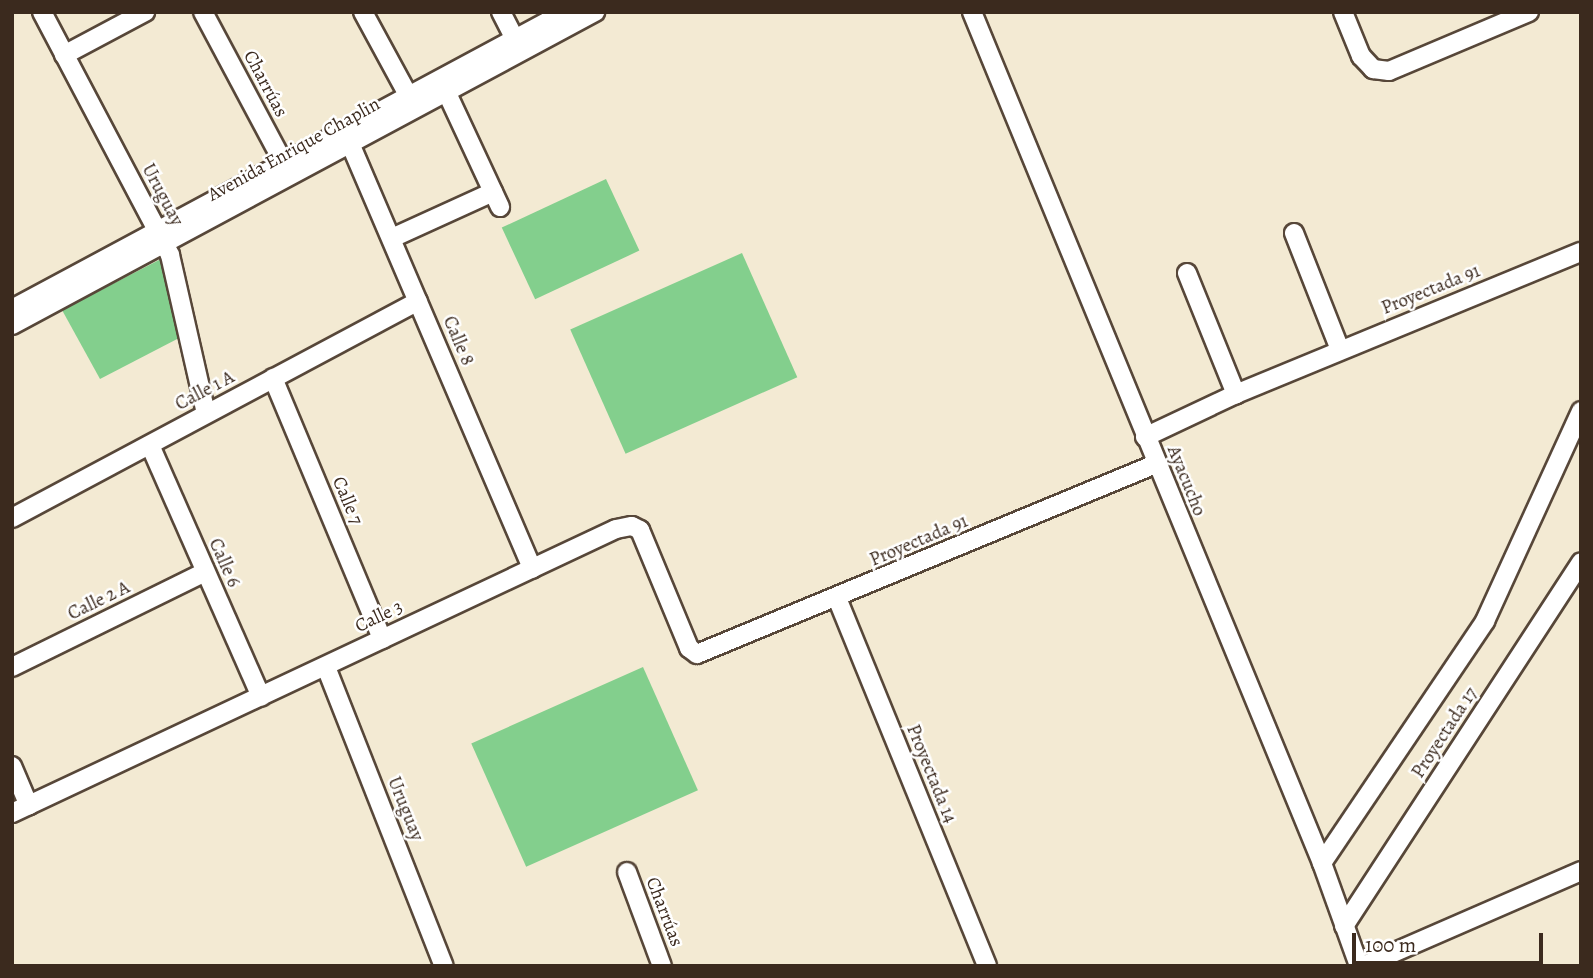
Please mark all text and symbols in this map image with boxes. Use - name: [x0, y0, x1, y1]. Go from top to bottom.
- street label: Charrúas: [238, 47, 292, 121]
- street label: Avenida Enrique Chaplin: [204, 93, 384, 207]
- street label: Uruguay: [136, 160, 188, 230]
- street label: Proyectada 91: [1378, 260, 1484, 320]
- street label: Calle 8: [437, 313, 479, 369]
- street label: Calle 1 A: [172, 366, 238, 416]
- street label: Ayacucho: [1162, 443, 1210, 519]
- street label: Calle 7: [327, 473, 367, 529]
- street label: Proyectada 91: [867, 510, 971, 572]
- street label: Calle 6: [203, 535, 245, 591]
- street label: Calle 2 A: [64, 576, 134, 626]
- street label: Calle 3: [351, 596, 407, 638]
- street label: Proyectada 17: [1407, 683, 1483, 783]
- street label: Proyectada 14: [901, 721, 961, 827]
- street label: Uruguay: [382, 774, 428, 844]
- street label: Charrúas: [640, 874, 688, 950]
- scale bar: [1355, 918, 1546, 962]
- text: 100 m: [1365, 931, 1416, 959]

